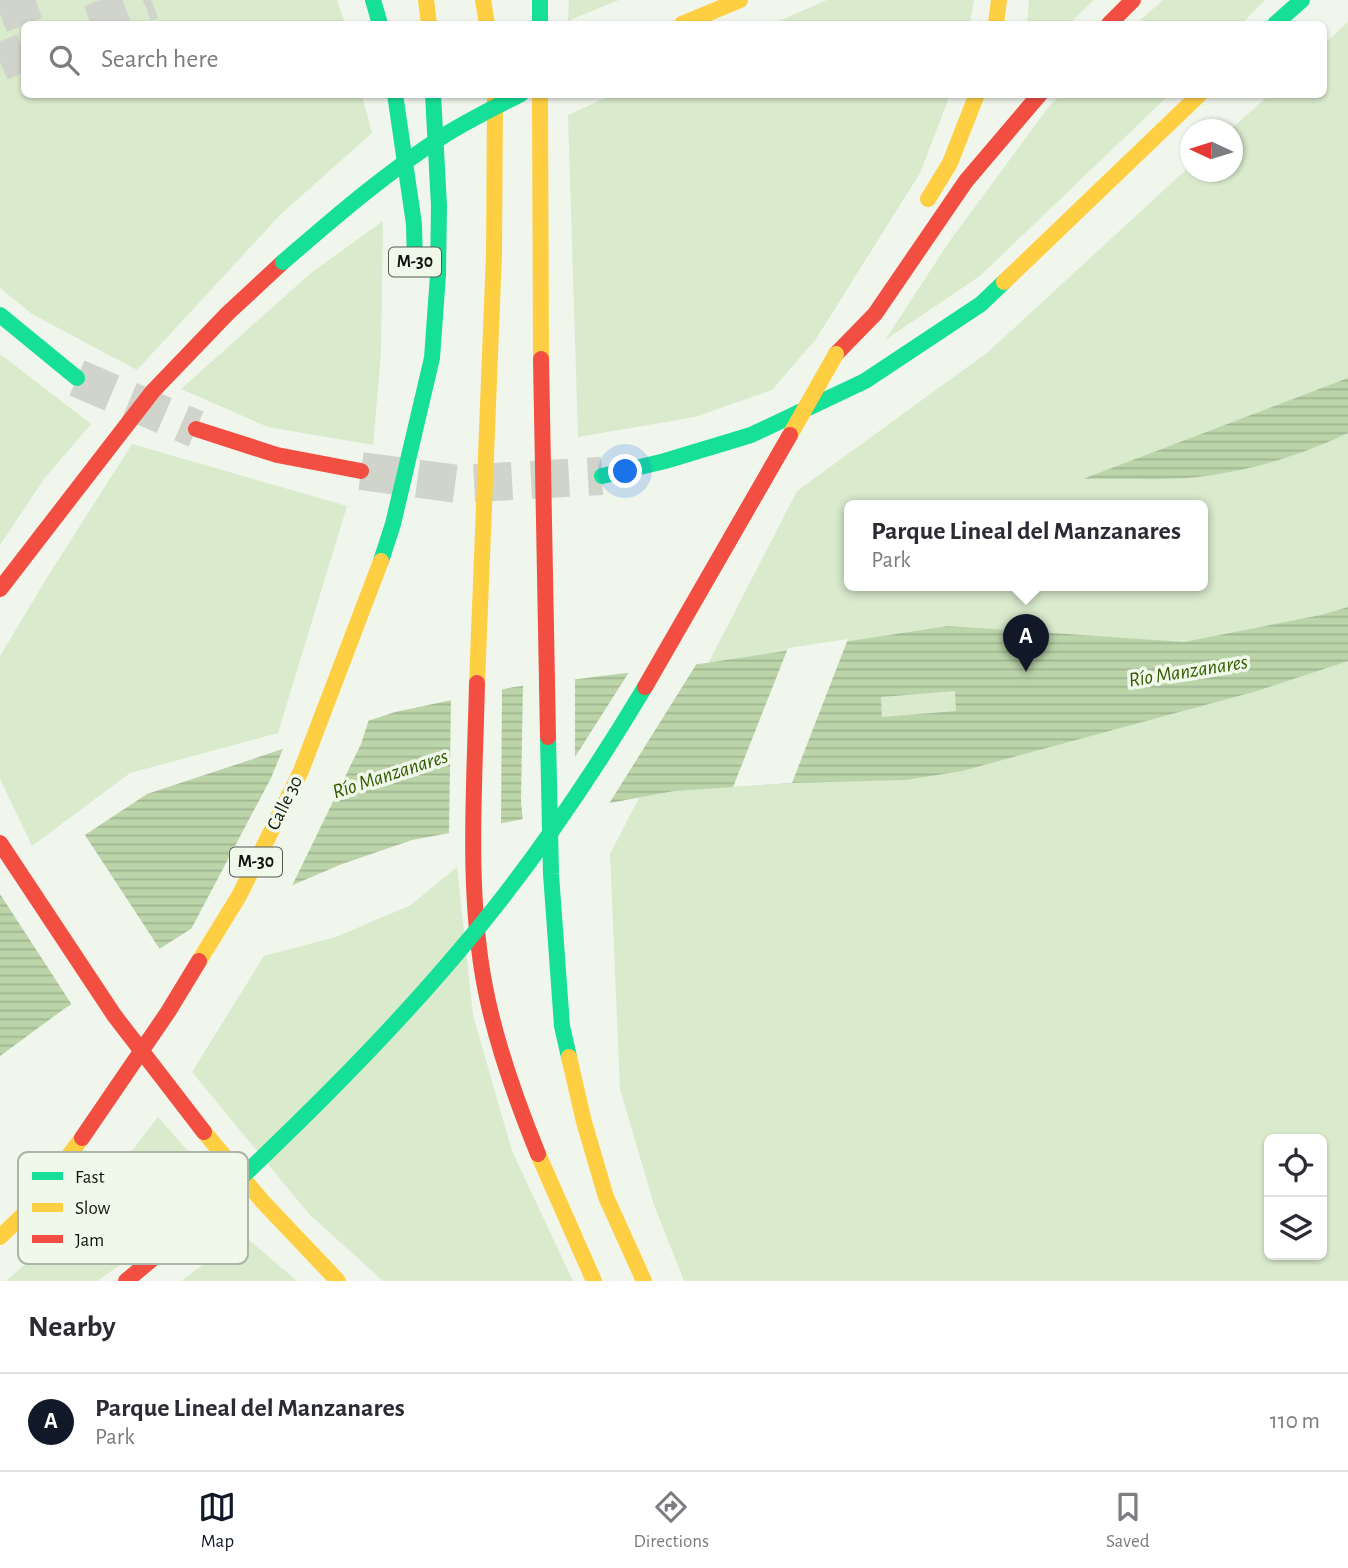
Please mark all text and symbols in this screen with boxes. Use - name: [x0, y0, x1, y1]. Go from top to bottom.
- search box: [21, 21, 1327, 98]
- icon: search: [45, 41, 83, 79]
- text: Search here: [101, 46, 219, 72]
- north arrow: [1180, 119, 1243, 182]
- road number: M-30: [389, 248, 441, 276]
- your location: [608, 454, 642, 488]
- popup: [844, 500, 1208, 591]
- text: Parque Lineal del Manzanares: [871, 518, 1181, 544]
- text: Park: [871, 549, 911, 572]
- pin: A: [1003, 614, 1049, 672]
- water label: Río Manzanares: [1127, 651, 1249, 691]
- water label: Río Manzanares: [330, 745, 451, 803]
- street label: Calle 30: [264, 773, 306, 833]
- road number: M-30: [230, 848, 282, 876]
- map controls: [1264, 1134, 1327, 1260]
- button: locate: [1264, 1134, 1327, 1197]
- legend: [18, 1152, 248, 1264]
- text: Fast: [75, 1168, 105, 1187]
- button: layers: [1264, 1197, 1327, 1260]
- text: Slow: [75, 1199, 111, 1218]
- text: Jam: [75, 1231, 104, 1250]
- text: Nearby: [28, 1312, 116, 1342]
- text: Parque Lineal del Manzanares: [95, 1395, 405, 1421]
- text: A: [44, 1410, 58, 1433]
- text: 110 m: [1270, 1410, 1320, 1433]
- text: Park: [95, 1426, 135, 1449]
- tab: Map: [198, 1488, 236, 1553]
- tab: Directions: [633, 1488, 709, 1553]
- tab: Saved: [1106, 1488, 1150, 1553]

